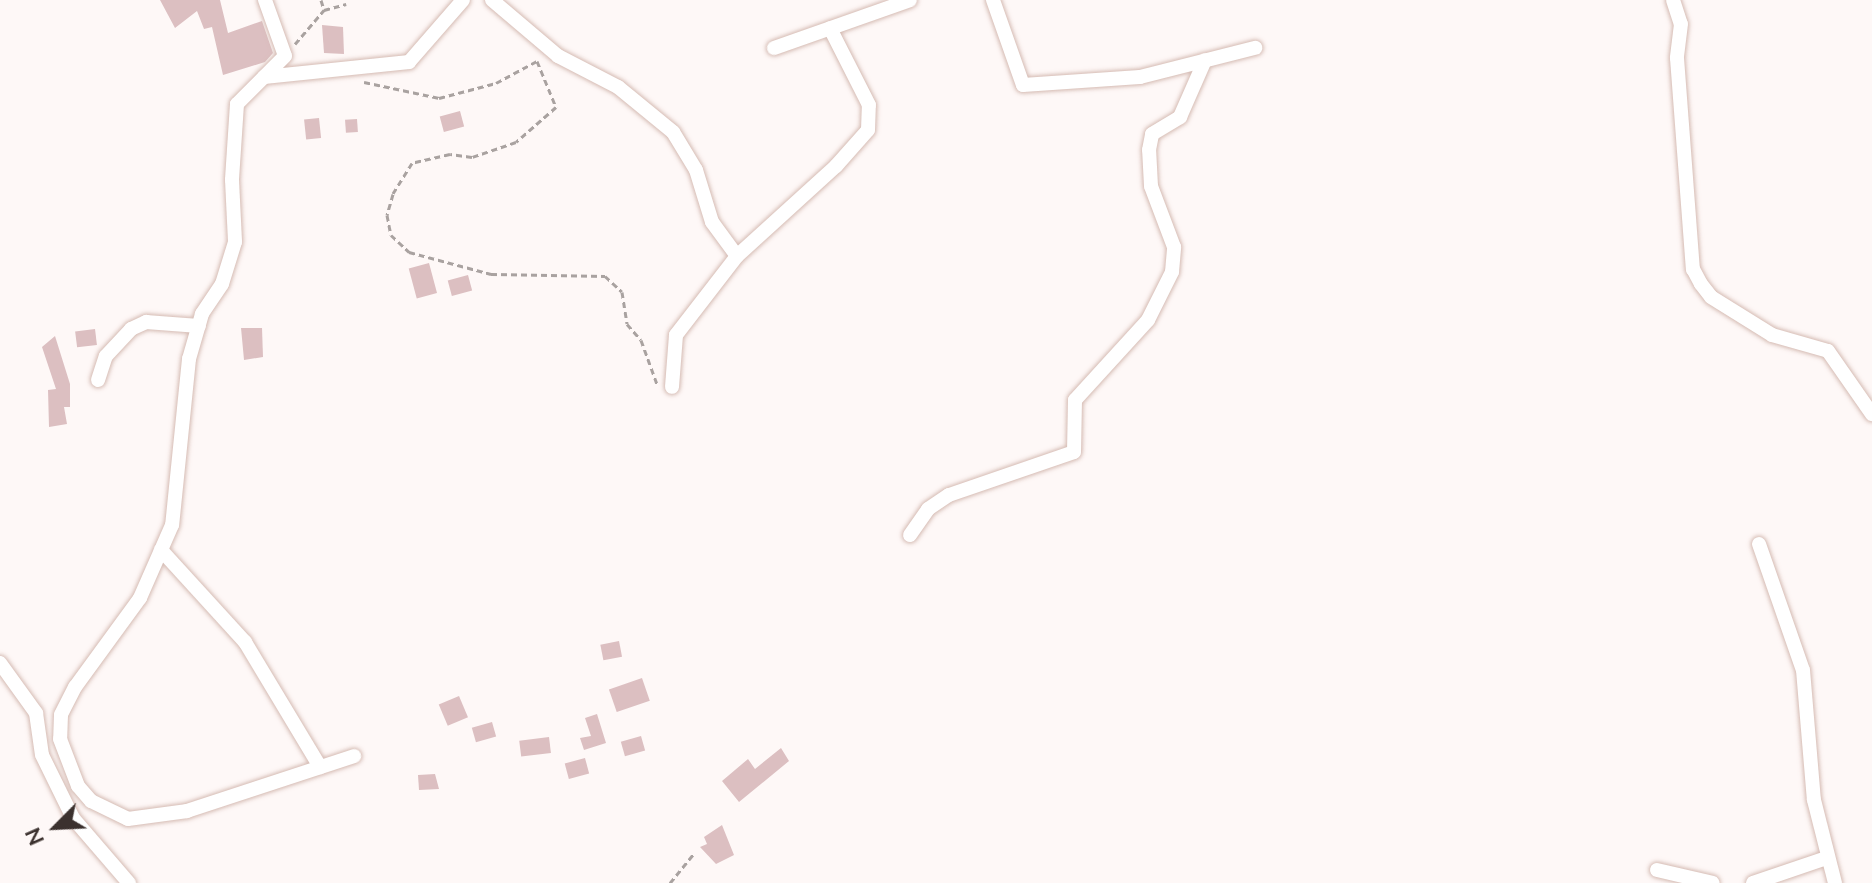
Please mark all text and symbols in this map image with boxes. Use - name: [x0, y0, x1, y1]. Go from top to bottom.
- north arrow: [16, 787, 96, 867]
- text: N: [18, 823, 50, 850]

